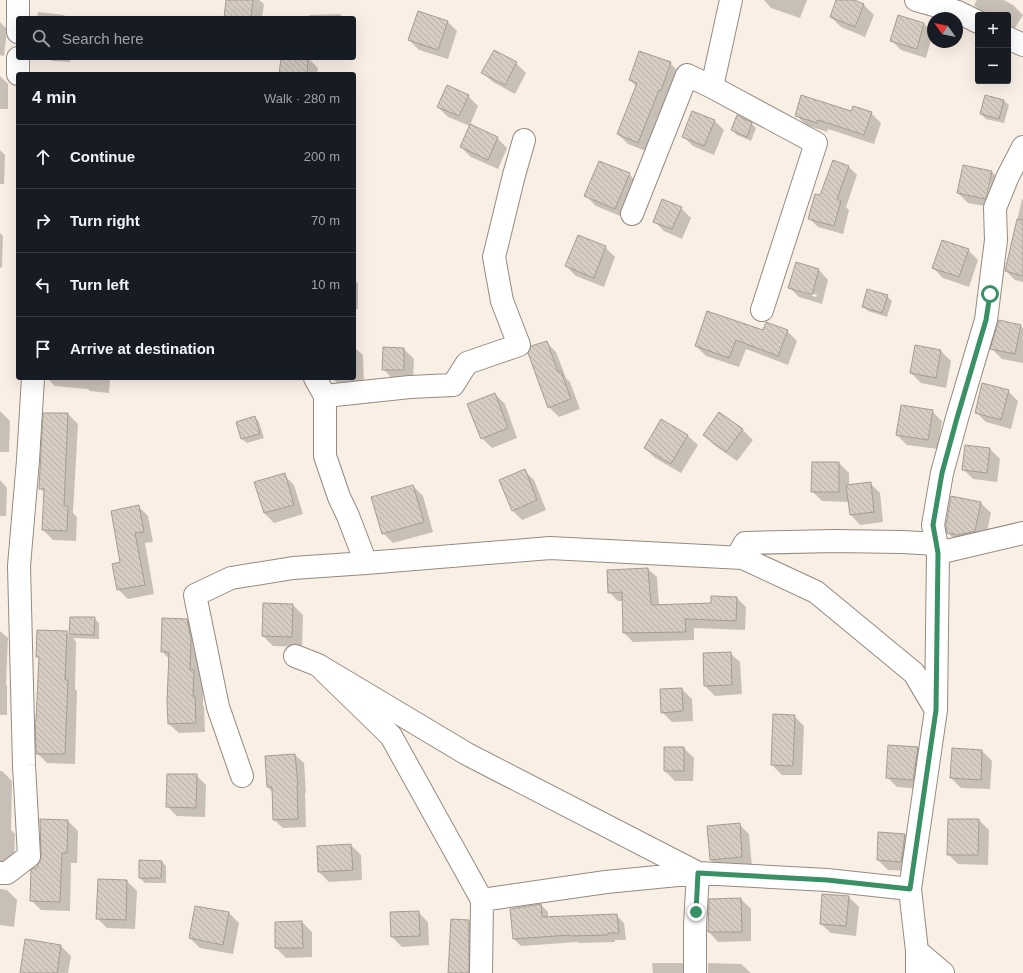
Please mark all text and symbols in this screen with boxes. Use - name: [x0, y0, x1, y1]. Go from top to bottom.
- north arrow: [927, 12, 963, 48]
- map controls: [975, 12, 1011, 84]
- button: +: [975, 12, 1011, 48]
- search box: [16, 16, 356, 60]
- icon: search: [30, 27, 52, 49]
- text: Search here: [62, 30, 144, 47]
- button: −: [975, 48, 1011, 84]
- text: 4 min: [32, 88, 76, 107]
- text: Walk · 280 m: [264, 91, 340, 106]
- icon: ahead: [32, 146, 54, 168]
- text: Continue: [70, 148, 135, 165]
- text: 200 m: [304, 149, 340, 164]
- icon: right: [32, 210, 54, 232]
- text: Turn right: [70, 212, 140, 229]
- text: 70 m: [311, 213, 340, 228]
- icon: left: [32, 274, 54, 296]
- text: Turn left: [70, 276, 129, 293]
- text: 10 m: [311, 277, 340, 292]
- route start: [981, 285, 999, 303]
- icon: arrive: [32, 338, 54, 360]
- text: Arrive at destination: [70, 340, 215, 357]
- route end: [687, 903, 705, 921]

